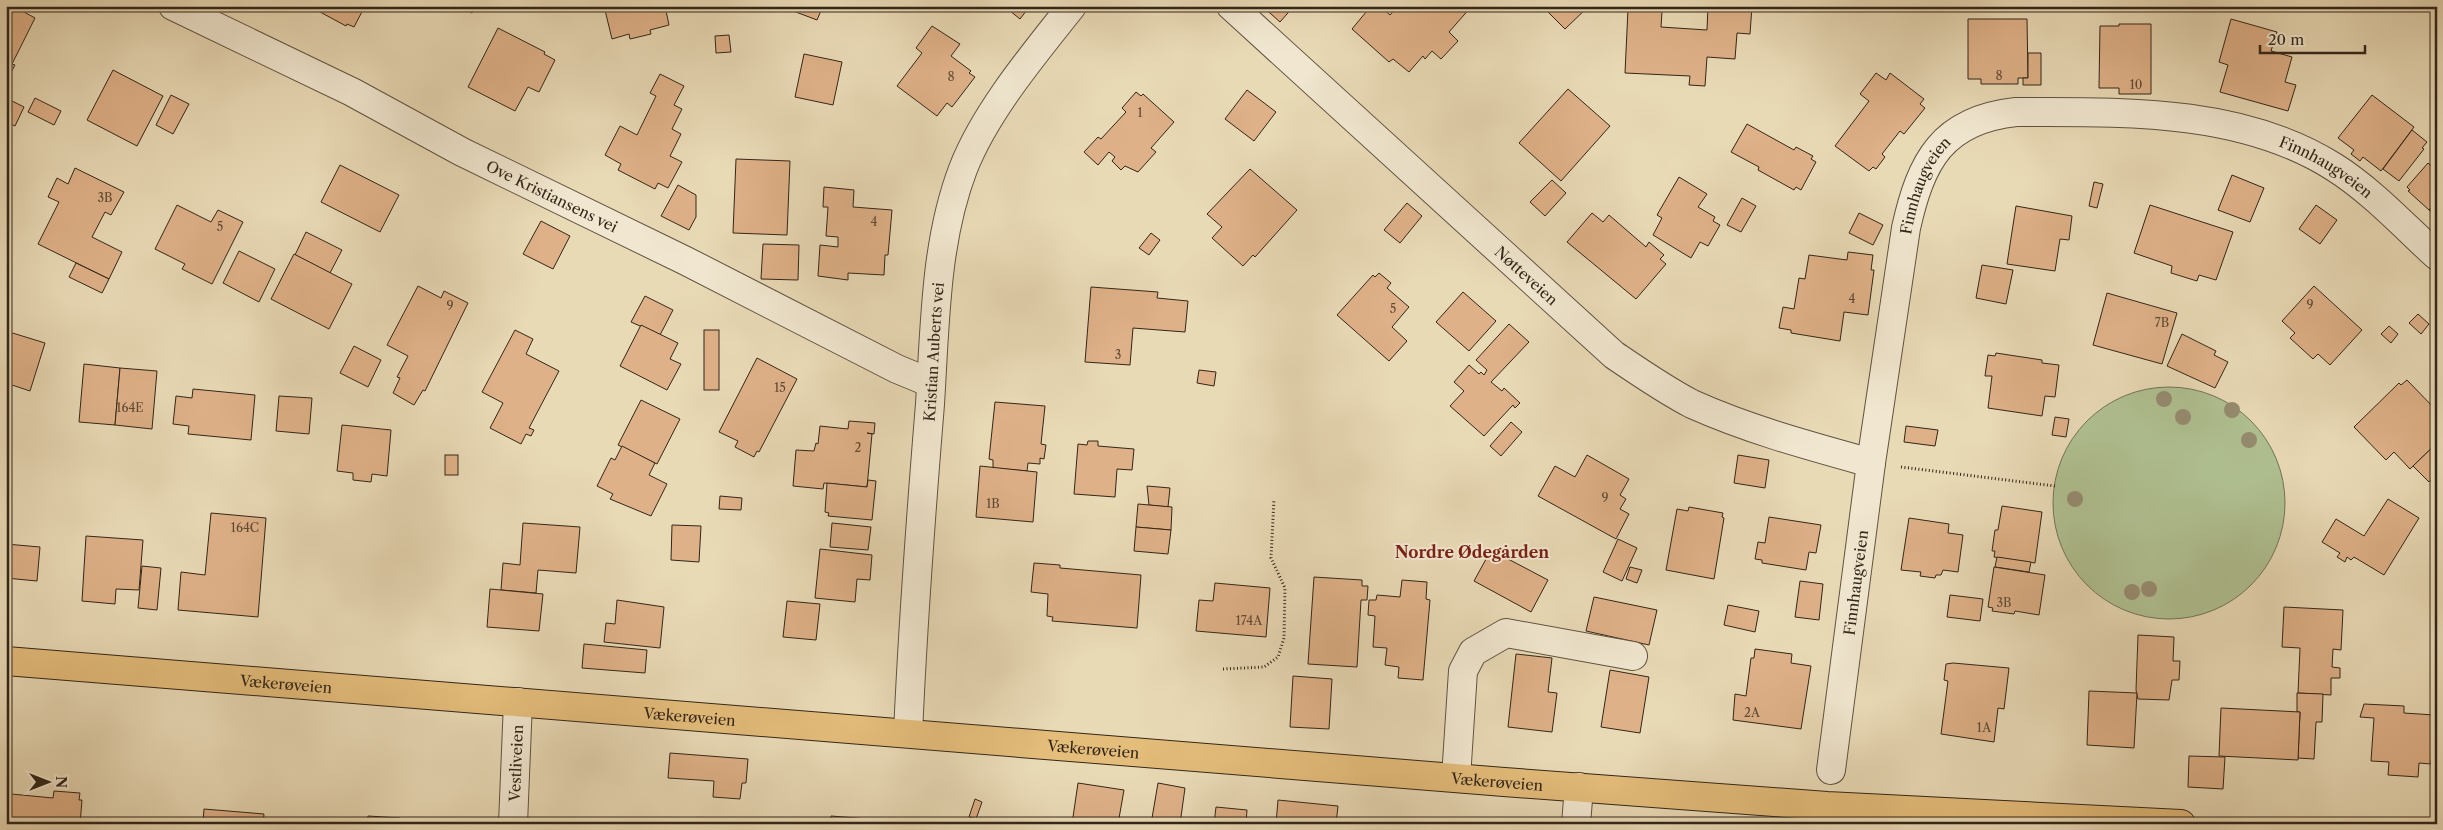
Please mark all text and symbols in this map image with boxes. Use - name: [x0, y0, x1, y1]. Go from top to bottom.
- scale bar: [2260, 22, 2366, 54]
- text: 20 m: [2268, 30, 2304, 49]
- house number: 8: [1995, 68, 2003, 83]
- house number: 8: [947, 69, 955, 84]
- house number: 10: [2130, 77, 2142, 92]
- house number: 1: [1137, 105, 1143, 120]
- street label: Finnhaugveien: [2277, 131, 2377, 202]
- street label: Finnhaugveien: [1896, 132, 1955, 236]
- street label: Ove Kristiansens vei: [483, 156, 621, 236]
- house number: 3B: [98, 190, 113, 205]
- house number: 4: [871, 214, 878, 229]
- house number: 5: [217, 219, 223, 234]
- street label: Nøtteveien: [1491, 242, 1563, 309]
- street label: Kristian Auberts vei: [919, 281, 948, 422]
- house number: 4: [1849, 291, 1856, 306]
- house number: 9: [2306, 297, 2314, 312]
- house number: 9: [446, 298, 454, 313]
- house number: 5: [1390, 301, 1396, 316]
- house number: 7B: [2155, 315, 2169, 330]
- house number: 3: [1115, 347, 1121, 362]
- house number: 15: [774, 380, 786, 395]
- house number: 164E: [116, 400, 144, 415]
- house number: 2: [855, 440, 862, 455]
- house number: 9: [1601, 490, 1609, 505]
- house number: 1B: [986, 496, 1000, 511]
- house number: 164C: [231, 520, 259, 535]
- street label: Finnhaugveien: [1839, 528, 1872, 636]
- district label: Nordre Ødegården: [1395, 542, 1549, 562]
- house number: 3B: [1997, 595, 2012, 610]
- house number: 174A: [1236, 613, 1263, 628]
- street label: Vækerøveien: [238, 670, 333, 697]
- street label: Vækerøveien: [642, 703, 737, 729]
- house number: 2A: [1744, 705, 1761, 720]
- house number: 1A: [1977, 720, 1992, 735]
- street label: Vestliveien: [504, 724, 527, 803]
- street label: Vækerøveien: [1046, 736, 1141, 762]
- north arrow: [22, 758, 72, 808]
- street label: Vækerøveien: [1449, 768, 1544, 794]
- text: N: [52, 776, 70, 788]

